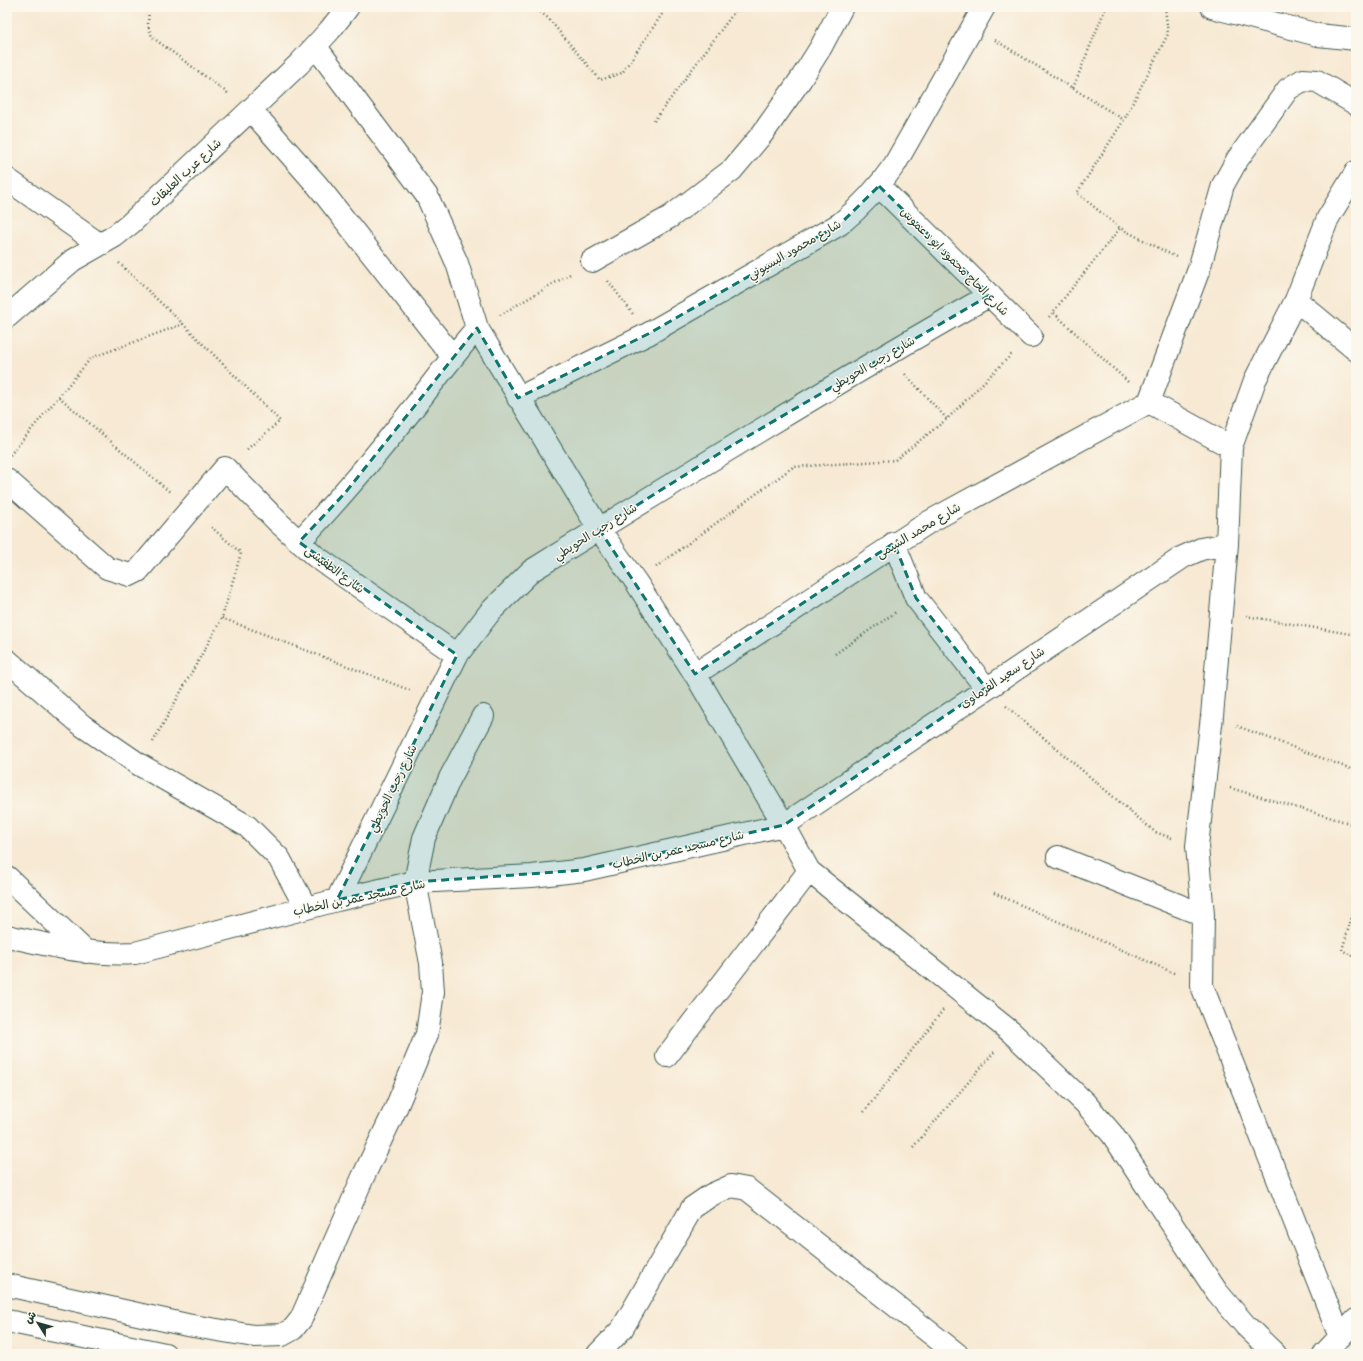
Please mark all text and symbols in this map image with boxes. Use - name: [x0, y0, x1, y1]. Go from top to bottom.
- street label: شارع عرب العليقات: [146, 135, 225, 211]
- street label: شارع الحاج محمود ابو دعموس: [896, 204, 1012, 320]
- street label: شارع محمود البسيوني: [744, 216, 846, 285]
- street label: شارع رجب الحويطي: [827, 333, 919, 397]
- street label: شارع رجب الحويطي: [550, 499, 642, 566]
- street label: شارع محمد الشيمى: [873, 499, 964, 563]
- street label: شارع الطفيشى: [301, 542, 368, 598]
- street label: شارع سعيد الفرماوى: [957, 643, 1048, 712]
- street label: شارع رجب الحويطي: [364, 742, 423, 836]
- street label: شارع مسجد عمر بن الخطاب: [611, 827, 746, 873]
- street label: شارع مسجد عمر بن الخطاب: [292, 876, 427, 920]
- north arrow: [18, 1303, 58, 1343]
- text: ش: [21, 1308, 39, 1326]

